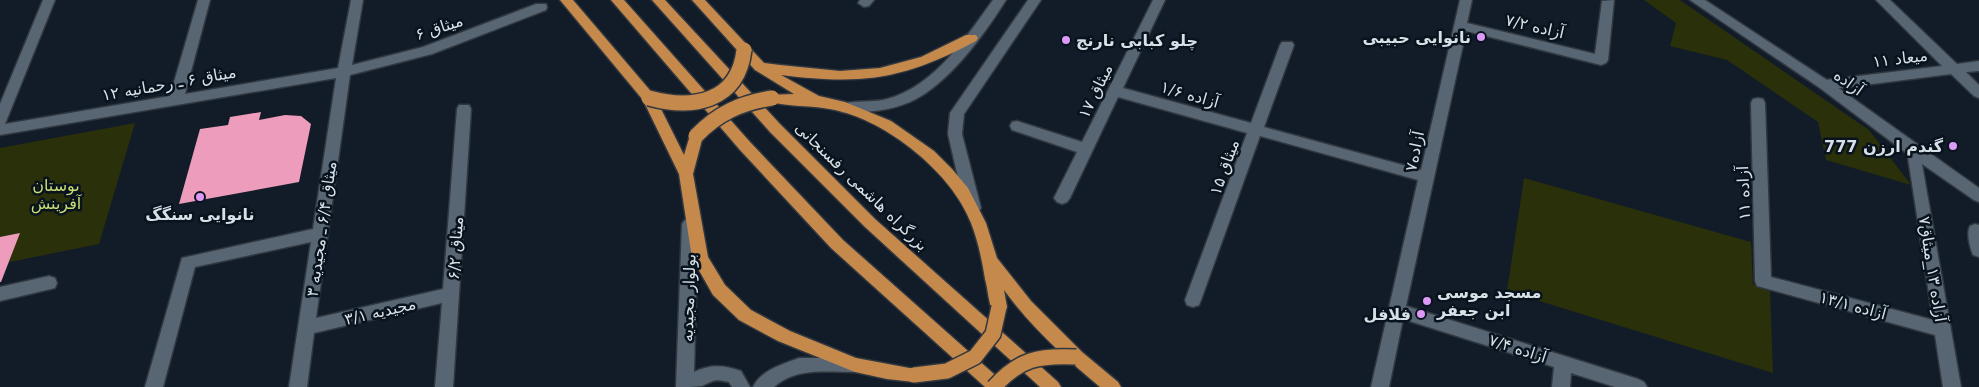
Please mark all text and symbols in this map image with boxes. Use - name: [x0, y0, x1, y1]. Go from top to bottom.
- street label: میثاق ۶: [413, 11, 465, 44]
- street label: آزاده ۷/۲: [1503, 11, 1568, 44]
- place label: نانوایی حبیبی: [1362, 28, 1471, 47]
- place label: چلو کبابی نارنج: [1076, 31, 1198, 51]
- marker: نانوایی حبیبی: [1475, 31, 1487, 43]
- marker: چلو کبابی نارنج: [1060, 34, 1072, 46]
- street label: میعاد ۱۱: [1871, 46, 1929, 71]
- street label: میثاق ۱۷: [1074, 61, 1117, 121]
- street label: میثاق ۶ ـ رحمانیه ۱۲: [101, 62, 238, 106]
- street label: آزاده: [1830, 65, 1869, 101]
- street label: آزاده ۱/۶: [1158, 77, 1223, 113]
- street label: بزرگراه هاشمی رفسنجانی: [791, 118, 932, 255]
- street label: آزاده۷: [1401, 128, 1429, 173]
- street label: میثاق ۱۵: [1206, 137, 1243, 198]
- place label: گندم ارزن 777: [1824, 137, 1944, 156]
- marker: گندم ارزن 777: [1947, 140, 1959, 152]
- street label: میثاق ۶/۴ ـ مجیدیه ۳: [303, 160, 340, 298]
- street label: آزاده ۱۱: [1733, 164, 1755, 221]
- park label: بوستان آفرینش: [31, 176, 83, 214]
- marker: نانوایی سنگگ: [194, 191, 206, 203]
- place label: نانوایی سنگگ: [145, 205, 255, 224]
- street label: آزاده ۱۳_میثاق۷: [1914, 215, 1950, 325]
- street label: میثاق ۶/۲: [444, 216, 467, 280]
- street label: بولوار مجیدیه: [677, 254, 701, 342]
- place label: مسجد موسی ابن جعفر: [1436, 283, 1541, 320]
- street label: آزاده ۱۳/۱: [1817, 287, 1890, 325]
- street label: مجیدیه ۳/۱: [342, 294, 418, 329]
- marker: مسجد موسی ابن جعفر: [1421, 295, 1433, 307]
- place label: فلافل: [1364, 305, 1411, 324]
- marker: فلافل: [1415, 308, 1427, 320]
- street label: آزاده ۷/۴: [1486, 330, 1551, 368]

